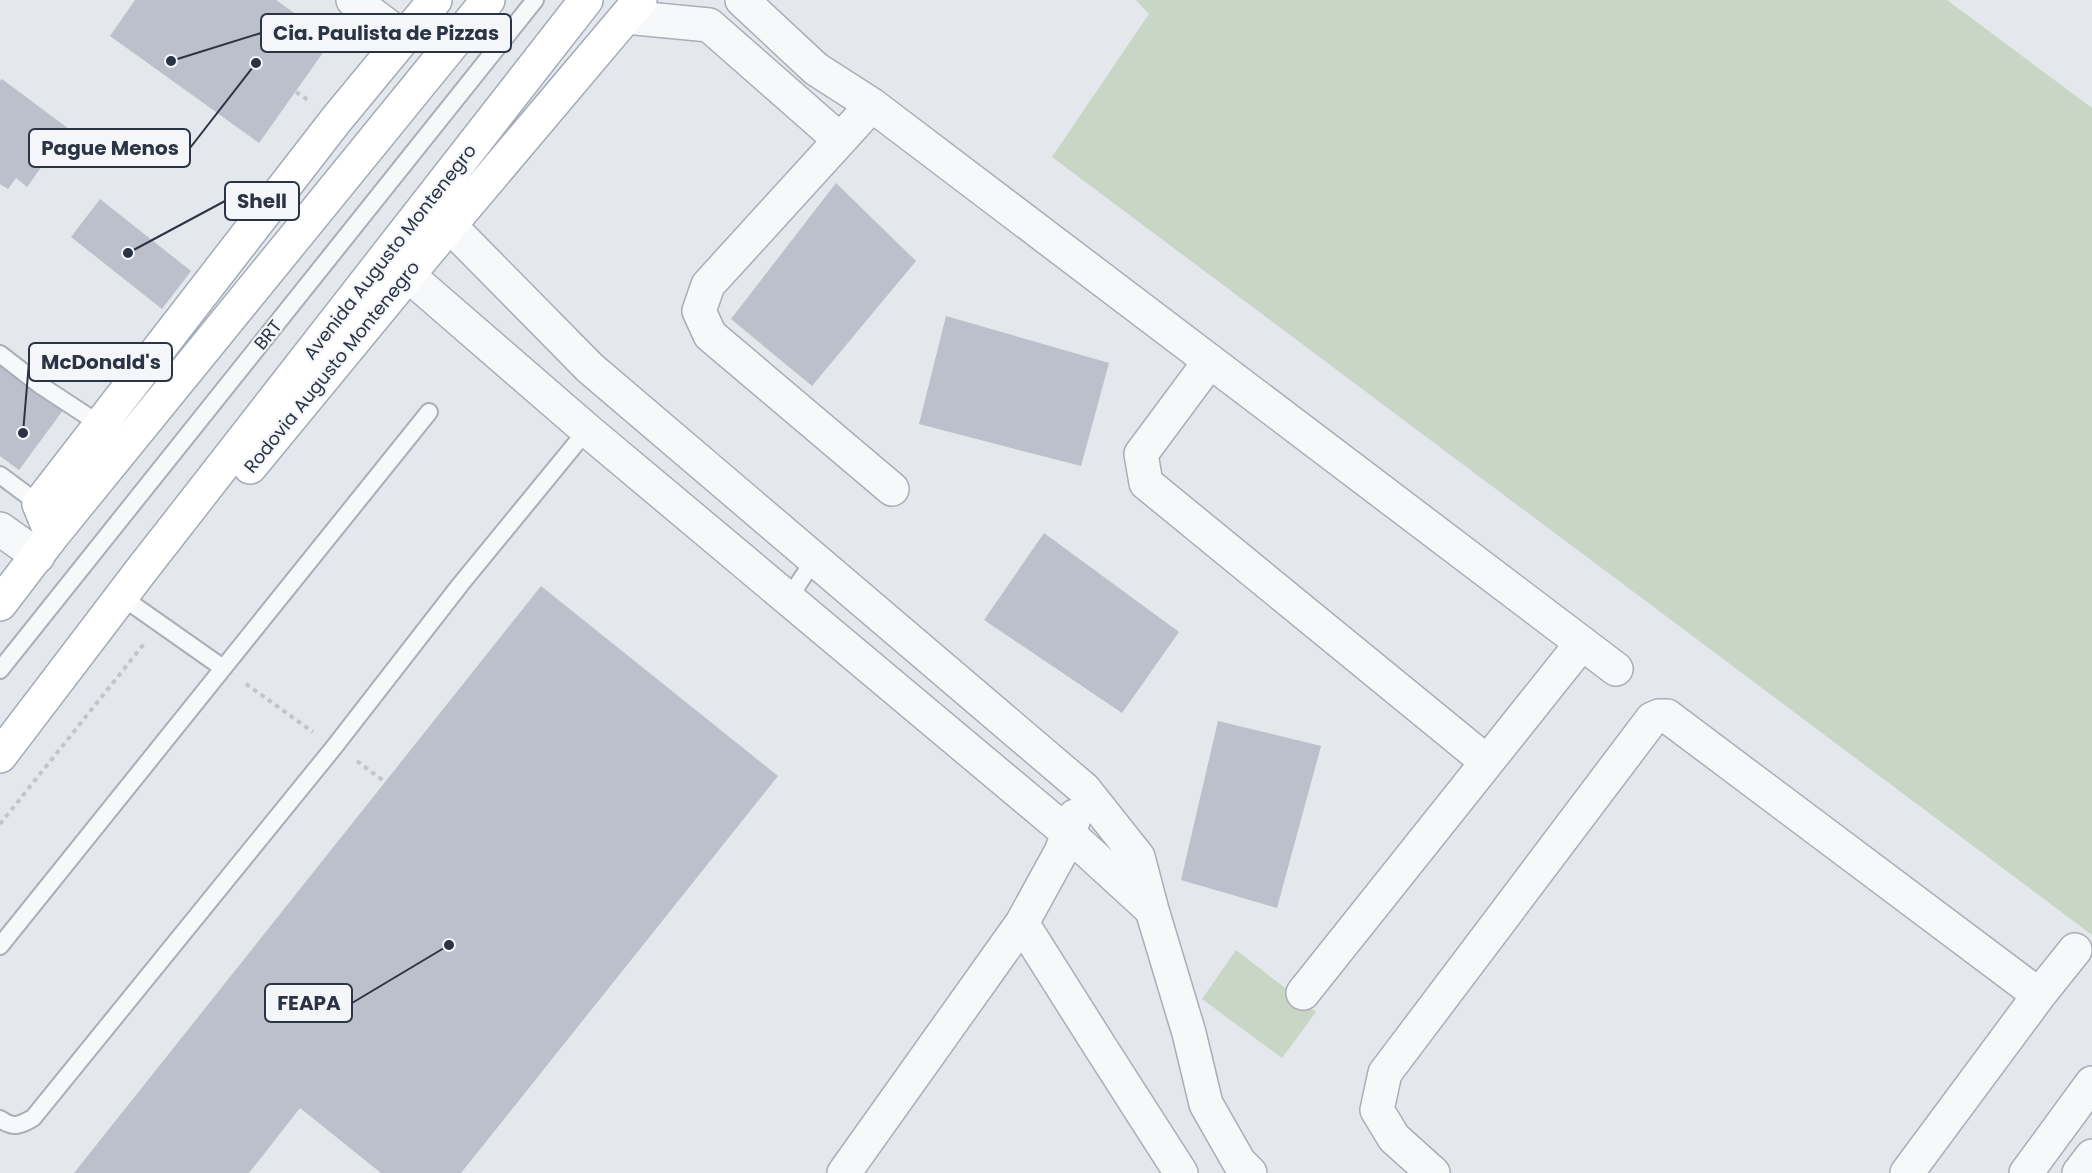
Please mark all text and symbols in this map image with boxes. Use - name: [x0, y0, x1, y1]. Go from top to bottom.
- callout: Cia. Paulista de Pizzas: [261, 14, 511, 52]
- text: Cia. Paulista de Pizzas: [273, 19, 499, 47]
- callout: Pague Menos: [29, 129, 190, 167]
- text: Pague Menos: [41, 134, 179, 162]
- street label: Avenida Augusto Montenegro: [297, 139, 482, 365]
- callout: Shell: [225, 182, 299, 220]
- text: Shell: [237, 187, 287, 215]
- street label: Rodovia Augusto Montenegro: [238, 255, 425, 478]
- street label: BRT: [248, 314, 287, 355]
- callout: McDonald's: [29, 343, 172, 381]
- text: McDonald's: [41, 348, 161, 376]
- callout: FEAPA: [265, 984, 352, 1022]
- text: FEAPA: [277, 989, 341, 1017]

